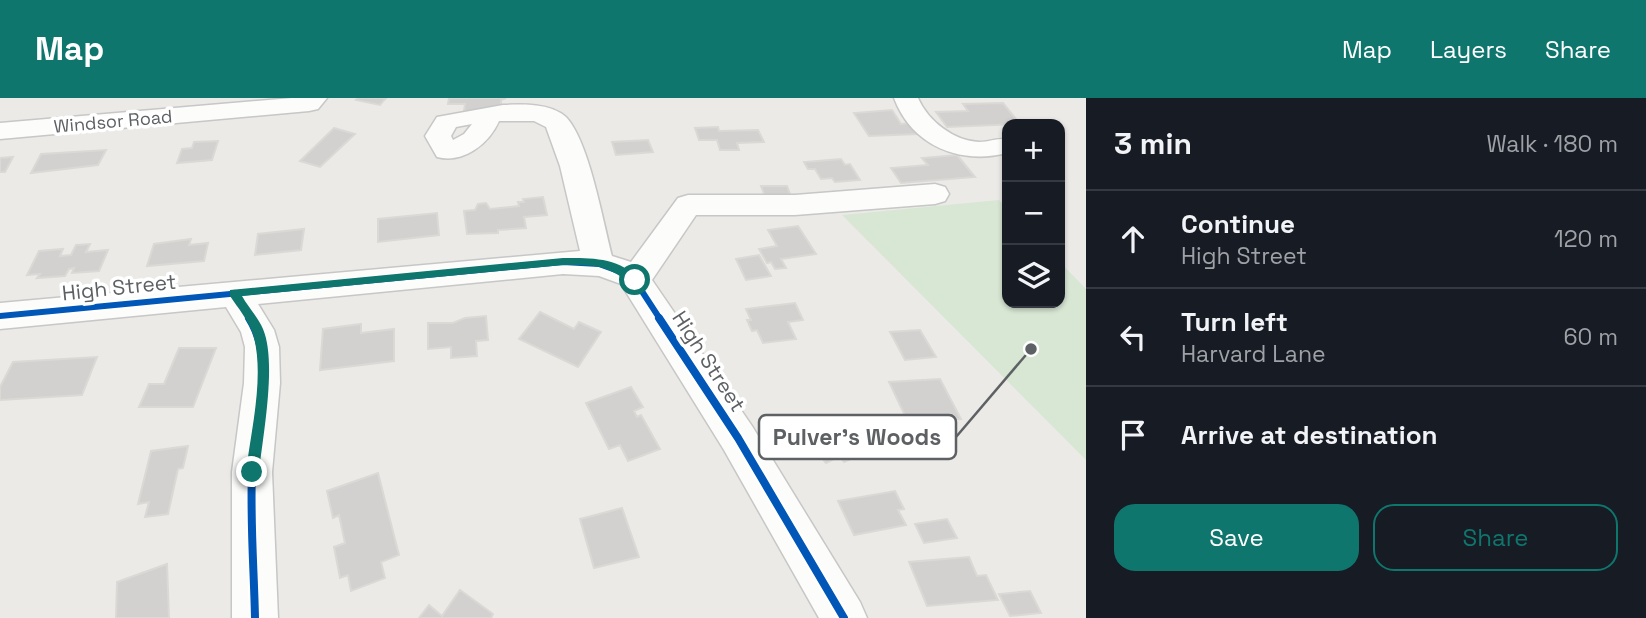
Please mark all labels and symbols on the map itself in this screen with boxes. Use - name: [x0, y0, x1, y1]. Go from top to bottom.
- street label: Windsor Road: [53, 104, 173, 138]
- route start: [619, 264, 650, 295]
- street label: High Street: [60, 268, 178, 306]
- street label: High Street: [666, 305, 752, 417]
- callout: Pulver's Woods: [759, 415, 956, 459]
- text: Pulver's Woods: [773, 422, 941, 452]
- route end: [236, 456, 267, 487]

